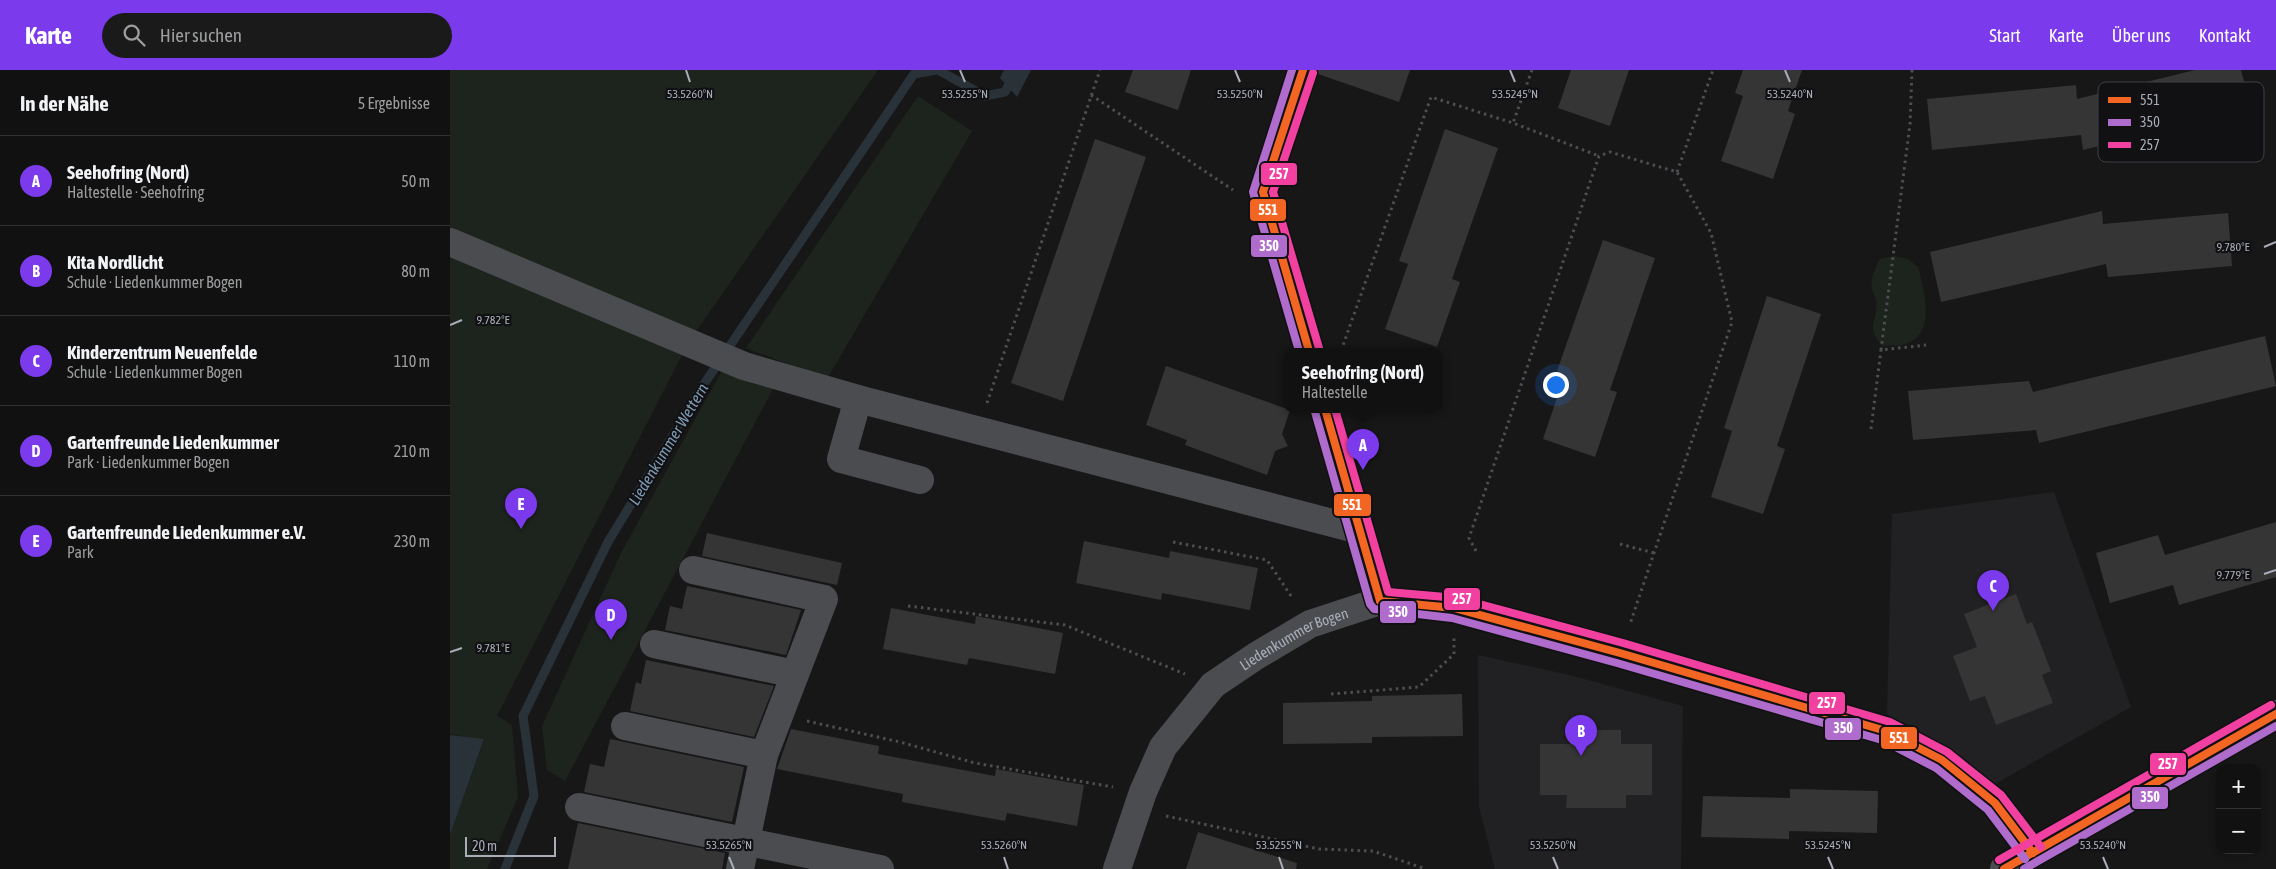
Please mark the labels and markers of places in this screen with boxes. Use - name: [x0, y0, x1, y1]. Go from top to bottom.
- pin: A: [1347, 429, 1379, 470]
- pin: E: [505, 488, 537, 529]
- pin: C: [1977, 570, 2009, 611]
- pin: D: [595, 599, 627, 640]
- pin: B: [1565, 715, 1597, 756]

